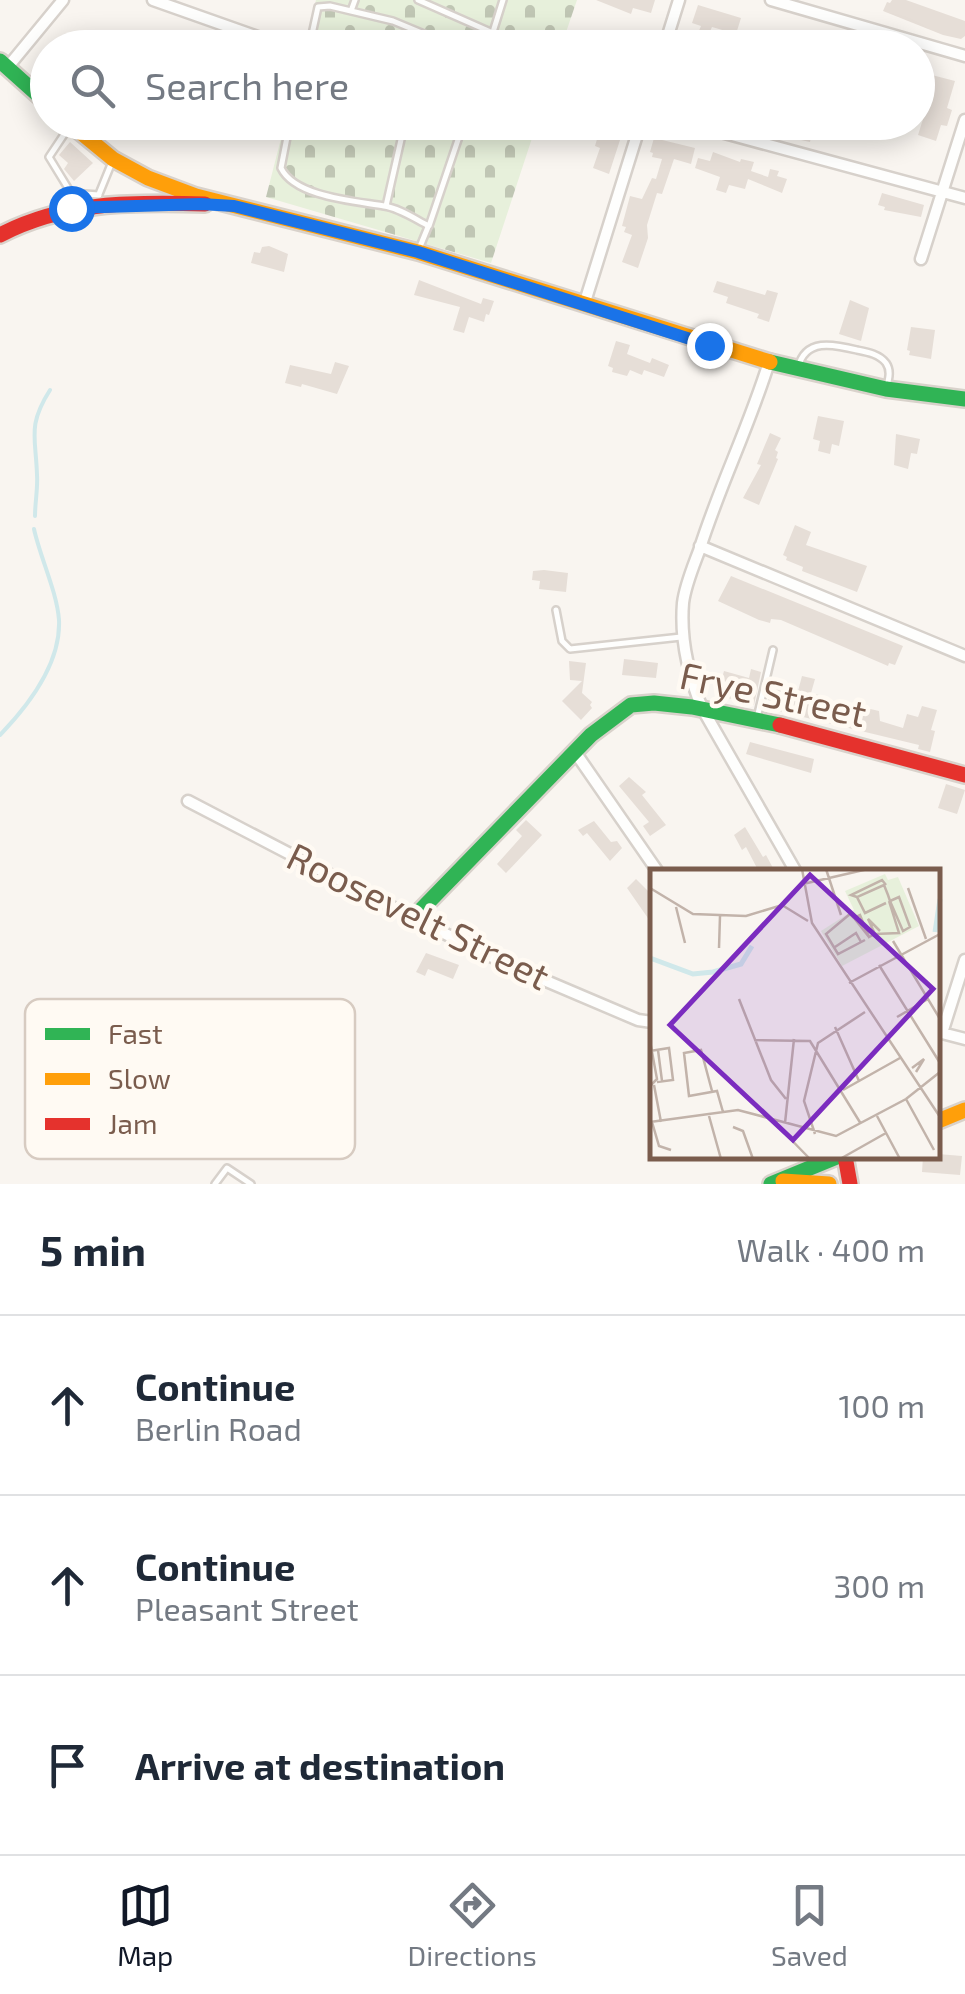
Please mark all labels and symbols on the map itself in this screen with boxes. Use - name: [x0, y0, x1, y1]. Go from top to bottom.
- route start: [49, 186, 95, 232]
- route end: [687, 323, 733, 369]
- street label: Frye Street: [676, 651, 871, 735]
- street label: Roosevelt Street: [280, 832, 557, 999]
- inset map: [650, 869, 940, 1159]
- legend: [25, 999, 355, 1159]
- text: Fast: [108, 1016, 163, 1050]
- text: Slow: [108, 1061, 171, 1095]
- text: Jam: [108, 1106, 157, 1140]

